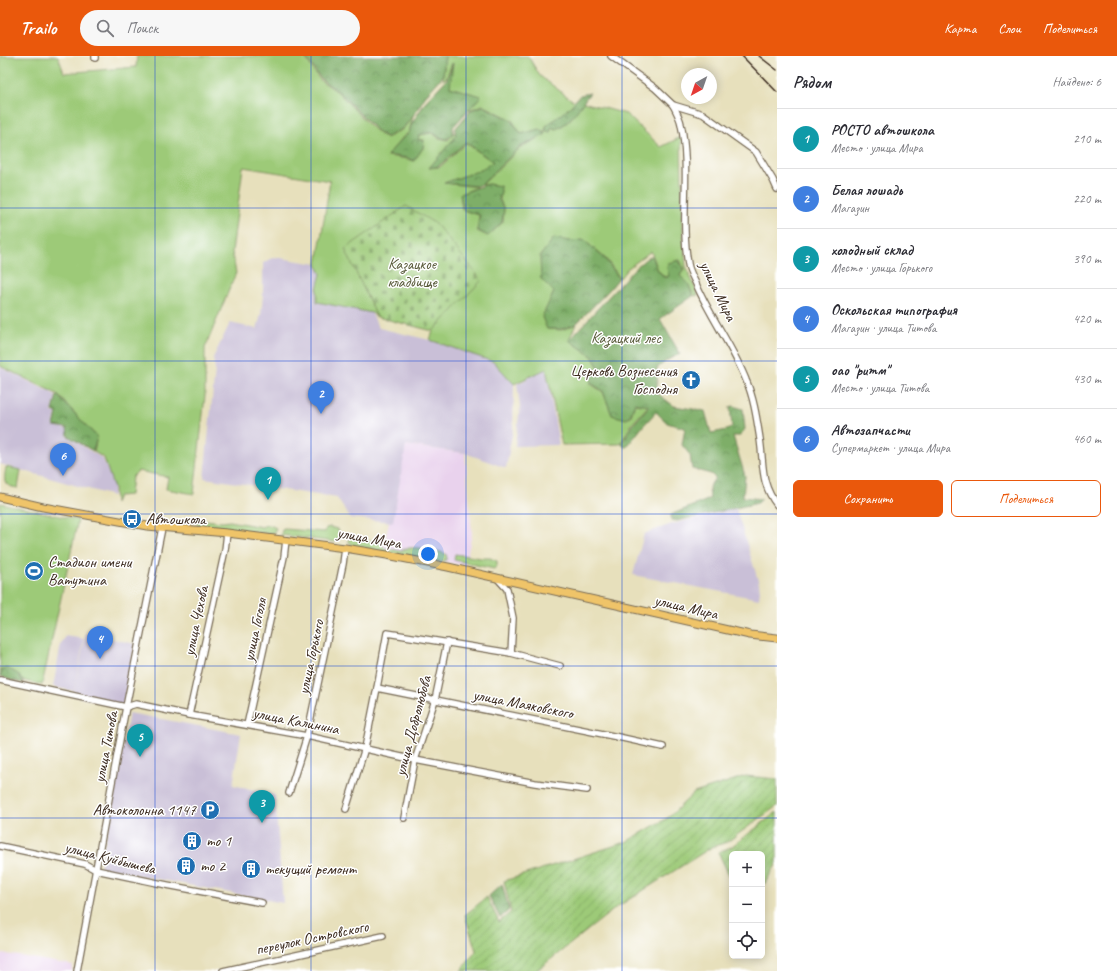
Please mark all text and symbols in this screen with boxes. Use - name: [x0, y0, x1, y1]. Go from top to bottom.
- search box: [80, 10, 360, 46]
- text: Trailo: [20, 16, 56, 40]
- icon: search: [94, 17, 116, 39]
- text: Поиск: [126, 19, 158, 38]
- text: Карта: [944, 20, 976, 37]
- text: Слои: [998, 20, 1021, 37]
- text: Поделиться: [1043, 20, 1097, 37]
- north arrow: [681, 68, 717, 104]
- text: Рядом: [793, 72, 831, 93]
- text: Найдено: 6: [1053, 74, 1101, 90]
- text: РОСТО автошкола: [831, 121, 934, 140]
- text: 1: [803, 131, 809, 147]
- text: 210 m: [1073, 131, 1101, 147]
- text: Место · улица Мира: [831, 140, 923, 156]
- text: Белая лошадь: [831, 181, 902, 200]
- text: 2: [803, 191, 809, 207]
- text: 220 m: [1073, 191, 1101, 207]
- text: Магазин: [831, 200, 869, 216]
- text: холодный склад: [831, 241, 913, 260]
- text: 3: [803, 251, 809, 267]
- text: 390 m: [1073, 251, 1101, 267]
- park label: Казацкое кладбище: [387, 254, 439, 292]
- street label: улица Мира: [694, 257, 742, 326]
- text: Место · улица Горького: [831, 260, 932, 276]
- text: Оскольская типография: [831, 301, 957, 320]
- text: 4: [803, 311, 809, 327]
- text: 420 m: [1073, 311, 1101, 327]
- text: Магазин · улица Титова: [831, 320, 936, 336]
- park label: Казацкий лес: [591, 328, 662, 348]
- place label: Церковь Вознесения Господня: [570, 361, 679, 399]
- text: оао "ритм": [831, 361, 889, 380]
- church icon: Церковь Вознесения Господня: [680, 369, 702, 391]
- text: 5: [803, 371, 809, 387]
- text: 430 m: [1073, 371, 1101, 387]
- text: Место · улица Титова: [831, 380, 929, 396]
- pin: 2: [308, 381, 334, 414]
- text: Автозапчасти: [831, 421, 910, 440]
- text: 6: [803, 431, 809, 447]
- text: 460 m: [1073, 431, 1101, 447]
- text: Супермаркет · улица Мира: [831, 440, 950, 456]
- pin: 6: [50, 443, 76, 476]
- pin: 1: [255, 467, 281, 500]
- button: Сохранить: [793, 480, 943, 517]
- button: Поделиться: [951, 480, 1101, 517]
- bus stop icon: Автошкола: [121, 508, 143, 530]
- place label: Автошкола: [146, 509, 207, 529]
- street label: улица Мира: [335, 522, 404, 554]
- your location: [418, 544, 438, 564]
- place label: Стадион имени Ватутина: [48, 552, 133, 590]
- sports icon: Стадион имени Ватутина: [23, 560, 45, 582]
- street label: улица Чехова: [179, 583, 213, 659]
- street label: улица Мира: [651, 590, 721, 624]
- street label: улица Гоголя: [238, 595, 272, 664]
- street label: улица Горького: [293, 616, 329, 697]
- pin: 4: [87, 626, 113, 659]
- street label: улица Добролюбова: [390, 672, 436, 779]
- street label: улица Маяковского: [470, 684, 577, 724]
- street label: улица Калинина: [250, 703, 342, 739]
- street label: улица Титова: [89, 708, 123, 785]
- pin: 5: [127, 724, 153, 757]
- pin: 3: [249, 790, 275, 823]
- parking icon: Автоколонна 1147: [199, 799, 221, 821]
- place label: Автоколонна 1147: [93, 800, 197, 820]
- building icon: то 1: [181, 830, 203, 852]
- place label: то 1: [206, 831, 232, 851]
- street label: улица Куйбышева: [62, 837, 159, 879]
- map controls: [729, 851, 765, 959]
- button: +: [729, 851, 765, 887]
- building icon: то 2: [175, 855, 197, 877]
- place label: то 2: [200, 856, 227, 876]
- building icon: текущий ремонт: [240, 858, 262, 880]
- place label: текущий ремонт: [265, 859, 358, 879]
- button: −: [729, 887, 765, 923]
- street label: переулок Островского: [254, 916, 371, 960]
- button: locate: [729, 923, 765, 959]

